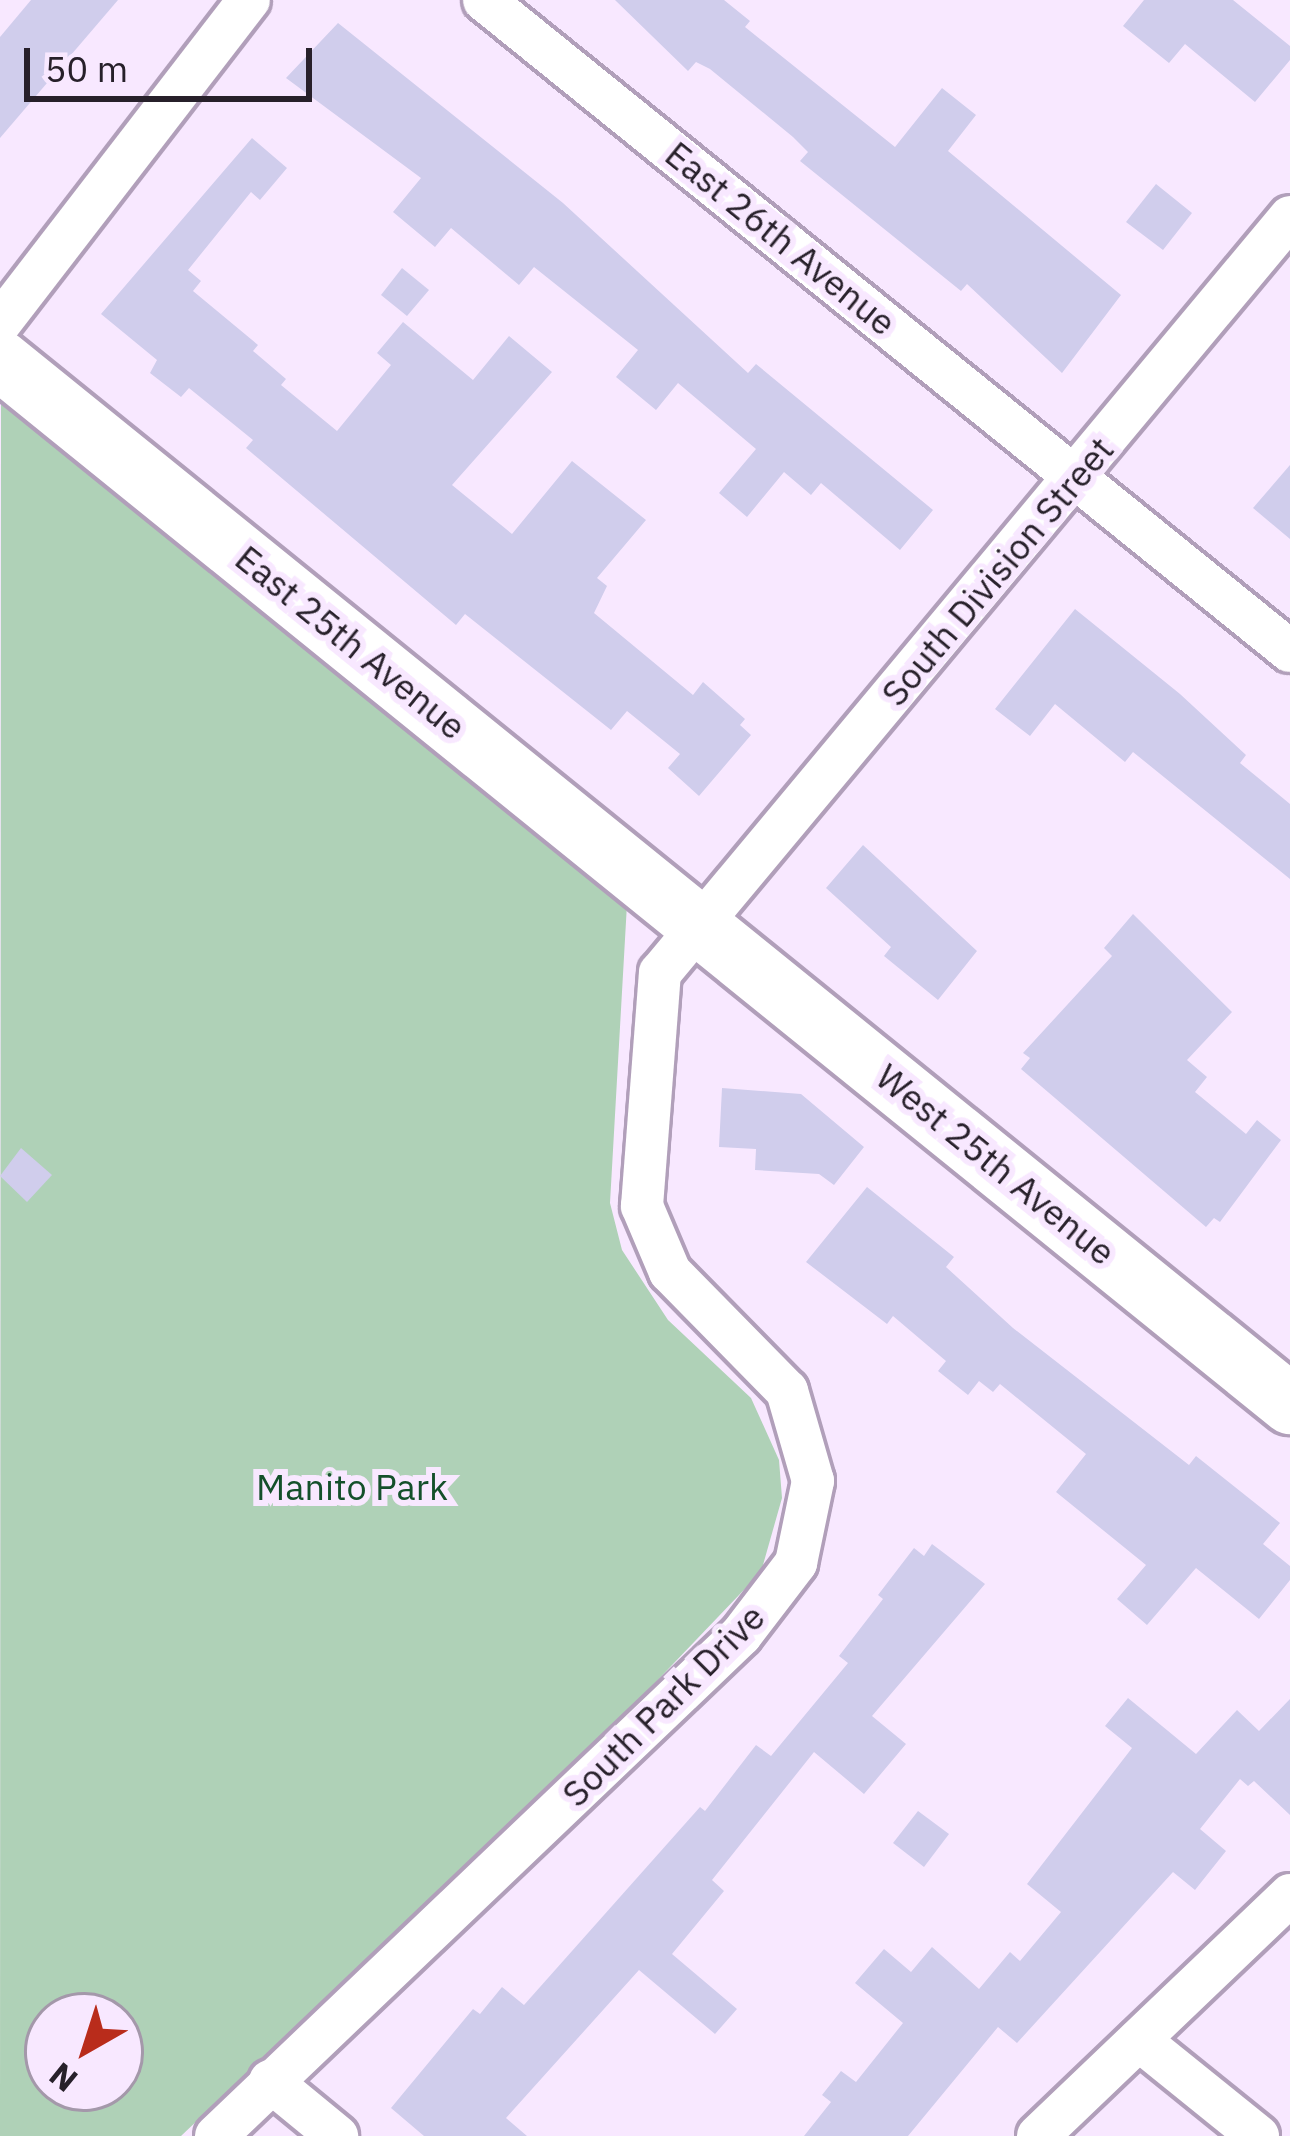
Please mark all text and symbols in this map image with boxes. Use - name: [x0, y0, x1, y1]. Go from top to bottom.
- scale bar: [30, 24, 318, 98]
- text: 50 m: [45, 45, 128, 92]
- street label: East 26th Avenue: [657, 132, 905, 344]
- street label: South Division Street: [872, 428, 1122, 714]
- street label: East 25th Avenue: [227, 536, 475, 748]
- street label: West 25th Avenue: [868, 1054, 1124, 1274]
- park label: Manito Park: [256, 1465, 448, 1509]
- street label: South Park Drive: [553, 1595, 773, 1815]
- north arrow: [24, 1992, 144, 2112]
- text: N: [40, 2054, 86, 2102]

